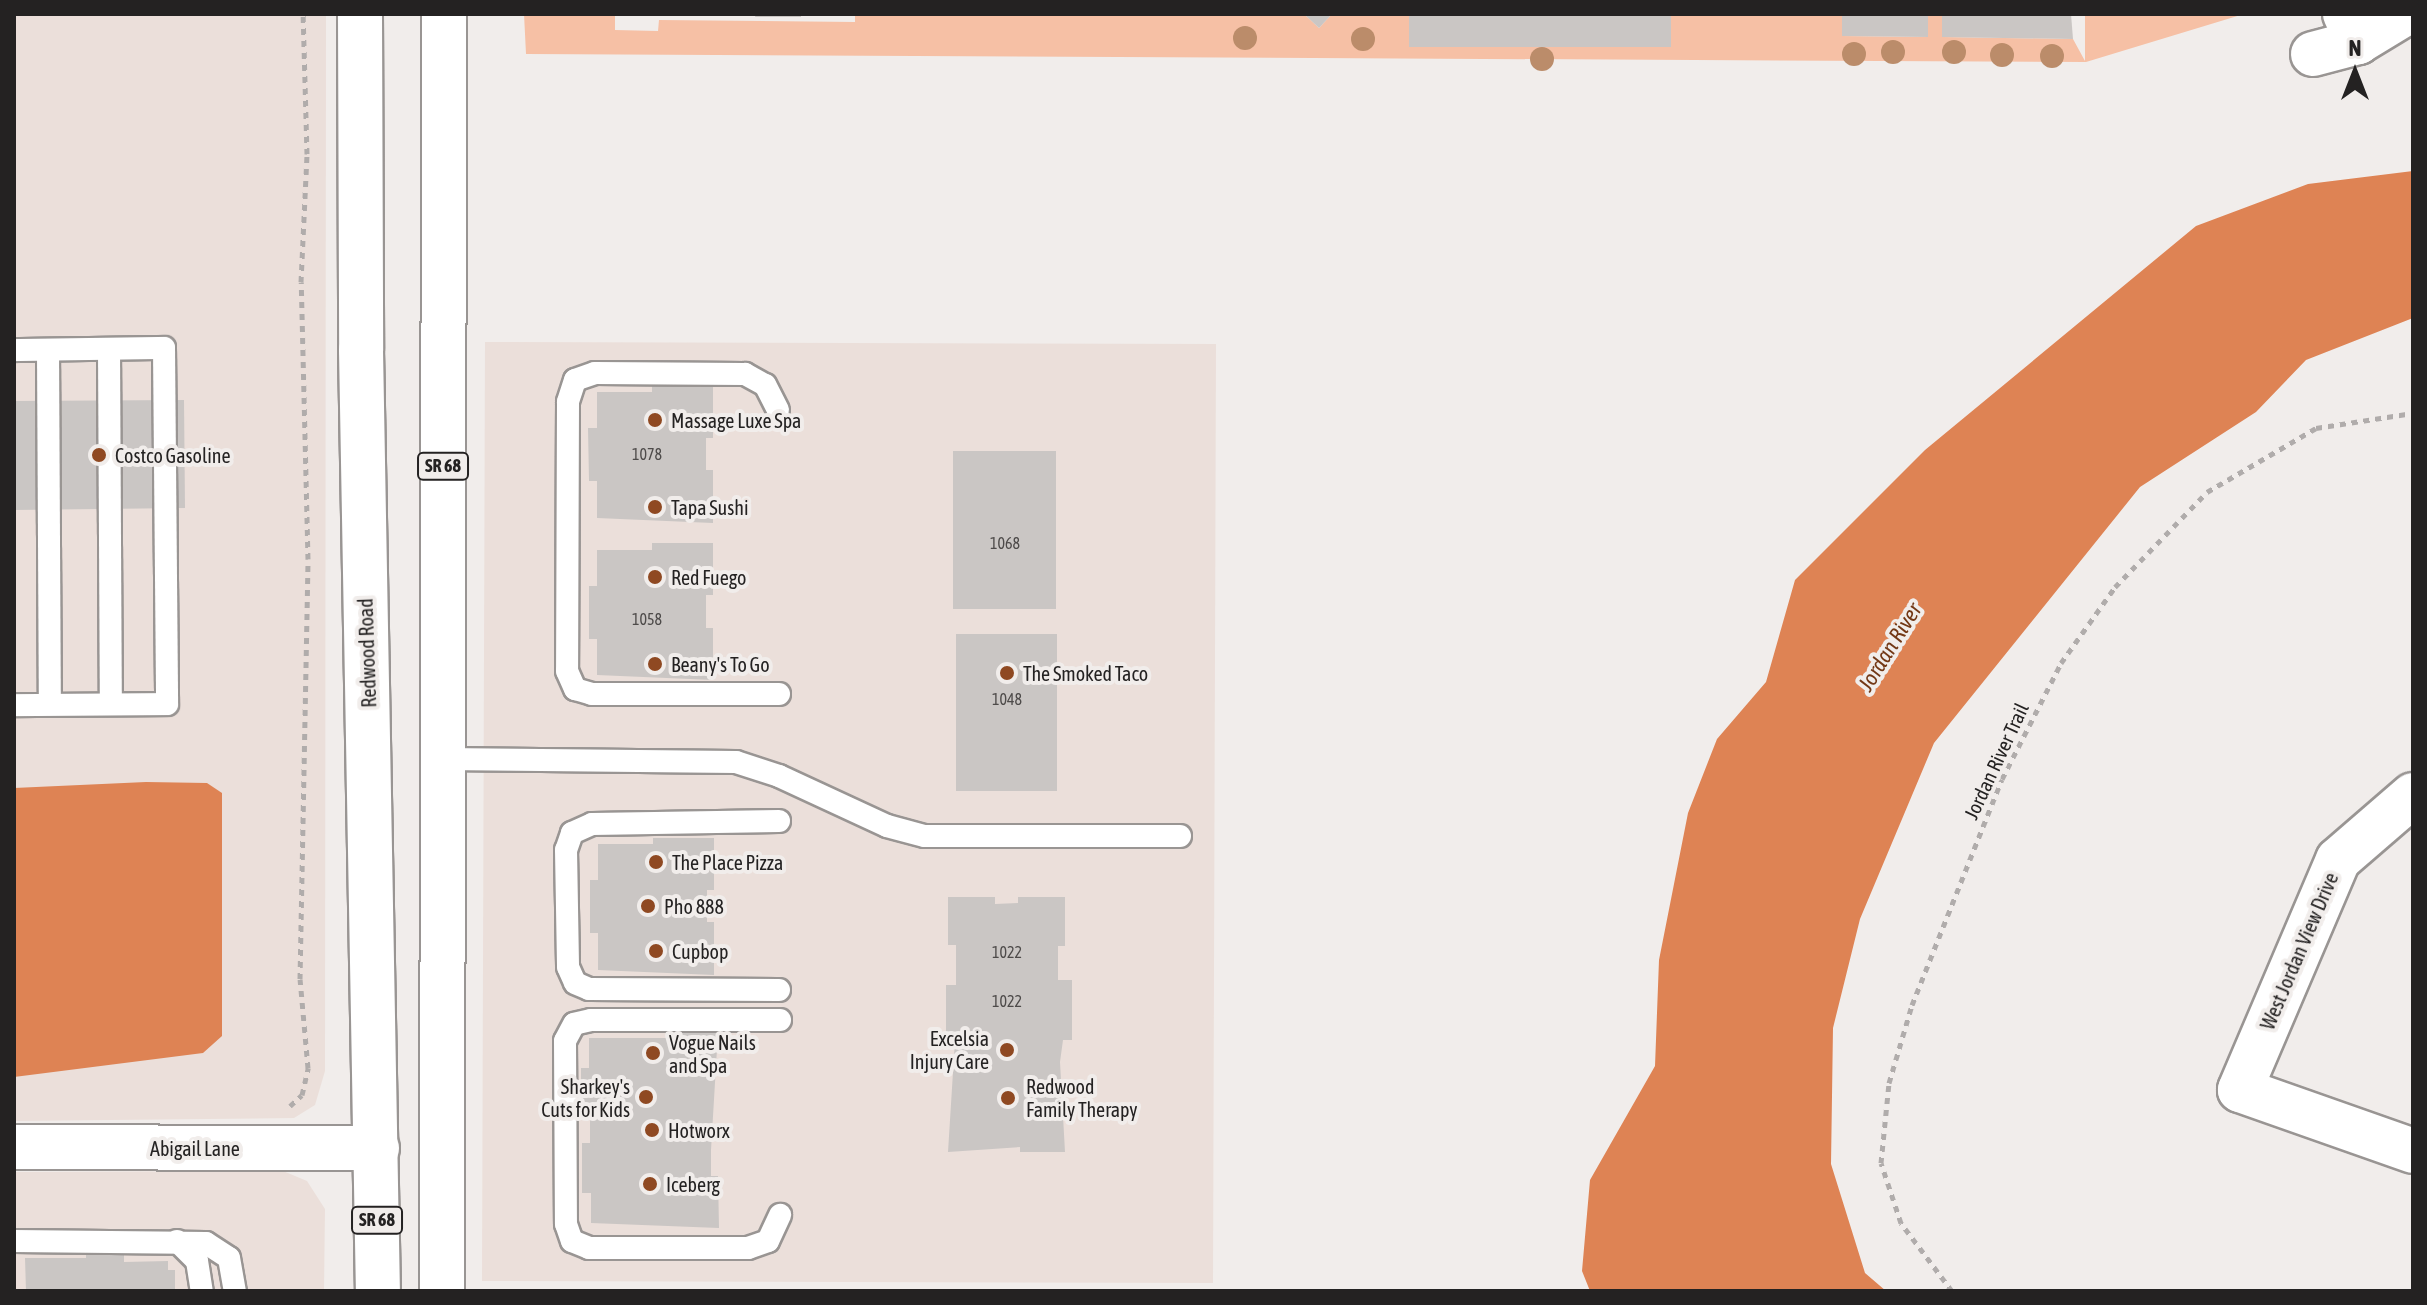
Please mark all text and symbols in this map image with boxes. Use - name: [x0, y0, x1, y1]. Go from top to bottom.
- north arrow: [2315, 32, 2395, 112]
- text: N: [2349, 35, 2361, 61]
- place label: Massage Luxe Spa: [671, 408, 801, 432]
- marker: Massage Luxe Spa: [646, 411, 664, 429]
- place label: Costco Gasoline: [115, 443, 231, 467]
- house number: 1078: [632, 444, 662, 464]
- marker: Costco Gasoline: [90, 446, 108, 464]
- road number: SR 68: [417, 452, 469, 480]
- place label: Tapa Sushi: [671, 495, 749, 519]
- marker: Tapa Sushi: [646, 498, 664, 516]
- house number: 1068: [990, 533, 1020, 553]
- place label: Red Fuego: [671, 565, 746, 589]
- marker: Red Fuego: [646, 568, 664, 586]
- street label: Redwood Road: [353, 598, 381, 708]
- water label: Jordan River: [1853, 598, 1927, 696]
- house number: 1058: [632, 609, 662, 629]
- place label: Beany's To Go: [671, 652, 770, 676]
- marker: Beany's To Go: [646, 655, 664, 673]
- place label: The Smoked Taco: [1023, 661, 1148, 685]
- marker: The Smoked Taco: [998, 664, 1016, 682]
- house number: 1048: [992, 689, 1022, 709]
- street label: Jordan River Trail: [1959, 699, 2033, 823]
- place label: The Place Pizza: [672, 850, 783, 874]
- marker: The Place Pizza: [647, 853, 665, 871]
- street label: West Jordan View Drive: [2255, 869, 2343, 1033]
- place label: Pho 888: [664, 894, 724, 918]
- marker: Pho 888: [639, 897, 657, 915]
- place label: Cupbop: [672, 939, 728, 963]
- marker: Cupbop: [647, 942, 665, 960]
- house number: 1022: [992, 942, 1022, 962]
- house number: 1022: [992, 991, 1022, 1011]
- place label: Excelsia Injury Care: [910, 1026, 989, 1073]
- place label: Vogue Nails and Spa: [669, 1030, 756, 1077]
- marker: Excelsia Injury Care: [996, 1039, 1018, 1061]
- marker: Vogue Nails and Spa: [644, 1044, 662, 1062]
- place label: Sharkey's Cuts for Kids: [541, 1074, 630, 1121]
- place label: Redwood Family Therapy: [1026, 1074, 1138, 1121]
- marker: Redwood Family Therapy: [997, 1087, 1019, 1109]
- marker: Sharkey's Cuts for Kids: [637, 1088, 655, 1106]
- place label: Hotworx: [668, 1118, 730, 1142]
- marker: Hotworx: [643, 1121, 661, 1139]
- street label: Abigail Lane: [150, 1136, 240, 1160]
- place label: Iceberg: [666, 1172, 720, 1196]
- marker: Iceberg: [641, 1175, 659, 1193]
- road number: SR 68: [351, 1206, 403, 1234]

